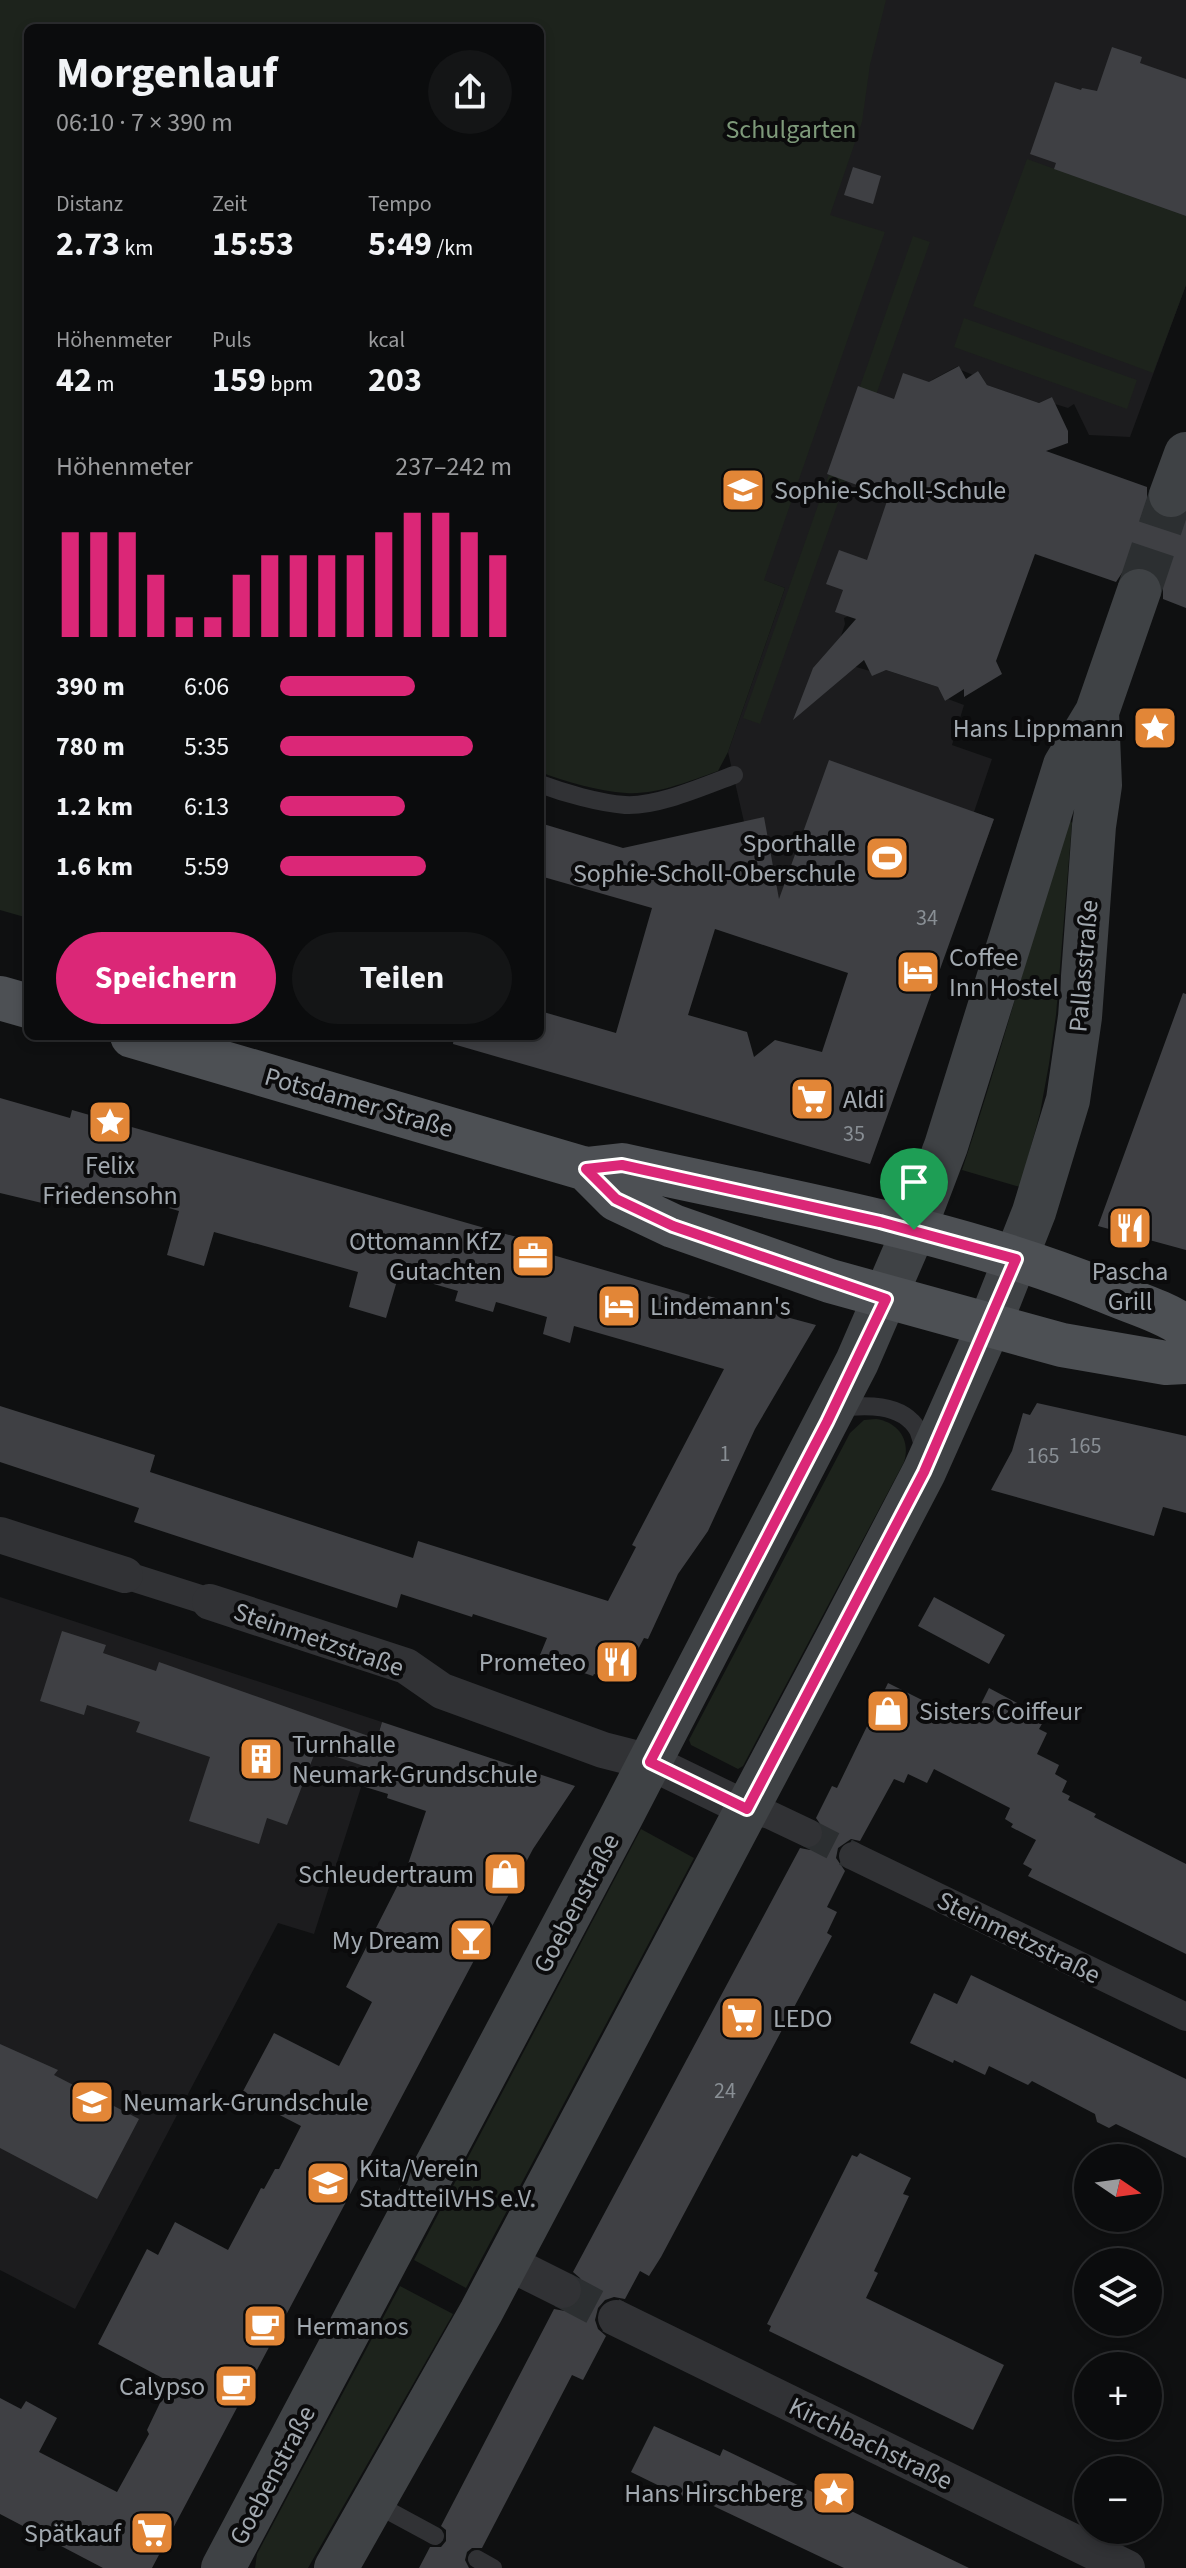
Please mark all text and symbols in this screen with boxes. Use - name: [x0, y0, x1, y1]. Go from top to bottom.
- text: Morgenlauf: [56, 42, 277, 105]
- button: share: [428, 50, 512, 134]
- text: 06:10 · 7 × 390 m: [56, 104, 233, 141]
- park label: Schulgarten: [725, 111, 857, 148]
- text: Distanz: [56, 188, 123, 220]
- text: Zeit: [212, 188, 247, 220]
- text: Tempo: [368, 188, 432, 220]
- text: 2.73: [56, 220, 120, 269]
- text: 15:53: [212, 220, 294, 269]
- text: 5:49: [368, 220, 432, 269]
- text: km: [120, 232, 154, 264]
- text: /km: [432, 232, 473, 264]
- text: Höhenmeter: [56, 324, 172, 356]
- text: Puls: [212, 324, 251, 356]
- text: kcal: [368, 324, 405, 356]
- text: 42: [56, 356, 92, 405]
- text: 159: [212, 356, 266, 405]
- text: 203: [368, 356, 422, 405]
- text: m: [92, 368, 115, 400]
- text: bpm: [266, 368, 313, 400]
- text: Höhenmeter: [56, 448, 193, 485]
- text: 237–242 m: [395, 448, 512, 485]
- school or university icon: Sophie-Scholl-Schule: [719, 466, 767, 514]
- place label: Sophie-Scholl-Schule: [774, 472, 1006, 509]
- text: 390 m: [56, 668, 125, 705]
- text: 6:06: [184, 668, 229, 705]
- place icon: Hans Lippmann: [1131, 704, 1179, 752]
- place label: Hans Lippmann: [953, 710, 1124, 747]
- text: 780 m: [56, 728, 125, 765]
- text: 5:35: [184, 728, 229, 765]
- text: 1.2 km: [56, 788, 133, 825]
- text: 6:13: [184, 788, 229, 825]
- place label: Sporthalle Sophie-Scholl-Oberschule: [573, 825, 856, 892]
- sports icon: Sporthalle Sophie-Scholl-Oberschule: [863, 834, 911, 882]
- text: 1.6 km: [56, 848, 133, 885]
- text: 5:59: [184, 848, 229, 885]
- street label: Pallasstraße: [1059, 898, 1108, 1034]
- house number: 34: [916, 902, 938, 934]
- button: Speichern: [56, 932, 276, 1024]
- button: Teilen: [292, 932, 512, 1024]
- place label: Coffee Inn Hostel: [949, 939, 1059, 1006]
- hotel icon: Coffee Inn Hostel: [894, 948, 942, 996]
- street label: Potsdamer Straße: [260, 1058, 458, 1147]
- supermarket icon: Aldi: [788, 1075, 836, 1123]
- place label: Aldi: [843, 1081, 885, 1118]
- place icon: Felix Friedensohn: [86, 1098, 134, 1146]
- house number: 35: [843, 1118, 865, 1150]
- place label: Felix Friedensohn: [42, 1147, 178, 1214]
- pin: [880, 1148, 948, 1230]
- icon: arrive: [892, 1160, 936, 1204]
- restaurant icon: Pascha Grill: [1106, 1204, 1154, 1252]
- place label: Ottomann KfZ Gutachten: [349, 1223, 502, 1290]
- office icon: Ottomann KfZ Gutachten: [509, 1232, 557, 1280]
- place label: Pascha Grill: [1092, 1253, 1168, 1320]
- hotel icon: Lindemann's: [595, 1282, 643, 1330]
- place label: Lindemann's: [650, 1288, 791, 1325]
- house number: 165: [1069, 1430, 1101, 1462]
- house number: 1: [720, 1438, 730, 1470]
- house number: 165: [1027, 1440, 1059, 1472]
- street label: Steinmetzstraße: [229, 1593, 409, 1686]
- restaurant icon: Prometeo: [593, 1638, 641, 1686]
- place label: Prometeo: [479, 1644, 586, 1681]
- shop icon: Sisters Coiffeur: [864, 1687, 912, 1735]
- place label: Sisters Coiffeur: [919, 1693, 1083, 1730]
- place label: Turnhalle Neumark-Grundschule: [292, 1726, 538, 1793]
- building icon: Turnhalle Neumark-Grundschule: [237, 1735, 285, 1783]
- street label: Goebenstraße: [524, 1827, 629, 1979]
- shop icon: Schleudertraum: [481, 1850, 529, 1898]
- place label: Schleudertraum: [298, 1856, 474, 1893]
- street label: Steinmetzstraße: [931, 1882, 1107, 1993]
- bar icon: My Dream: [447, 1916, 495, 1964]
- place label: My Dream: [332, 1922, 440, 1959]
- supermarket icon: LEDO: [718, 1994, 766, 2042]
- place label: LEDO: [773, 2000, 833, 2037]
- house number: 24: [714, 2075, 736, 2107]
- school or university icon: Neumark-Grundschule: [68, 2078, 116, 2126]
- place label: Neumark-Grundschule: [123, 2084, 369, 2121]
- north arrow: [1074, 2144, 1162, 2232]
- map controls: [1074, 2144, 1162, 2544]
- place label: Kita/Verein StadtteilVHS e.V.: [359, 2150, 536, 2217]
- school or university icon: Kita/Verein StadtteilVHS e.V.: [304, 2159, 352, 2207]
- button: layers: [1074, 2248, 1162, 2336]
- cafe icon: Hermanos: [241, 2302, 289, 2350]
- place label: Hermanos: [296, 2308, 409, 2345]
- button: +: [1074, 2352, 1162, 2440]
- cafe icon: Calypso: [212, 2362, 260, 2410]
- place label: Calypso: [119, 2368, 205, 2405]
- street label: Kirchbachstraße: [783, 2388, 959, 2499]
- street label: Goebenstraße: [220, 2399, 325, 2551]
- button: −: [1074, 2456, 1162, 2544]
- place icon: Hans Hirschberg: [810, 2469, 858, 2517]
- place label: Hans Hirschberg: [624, 2475, 803, 2512]
- supermarket icon: Spätkauf: [128, 2509, 176, 2557]
- place label: Spätkauf: [24, 2515, 122, 2552]

